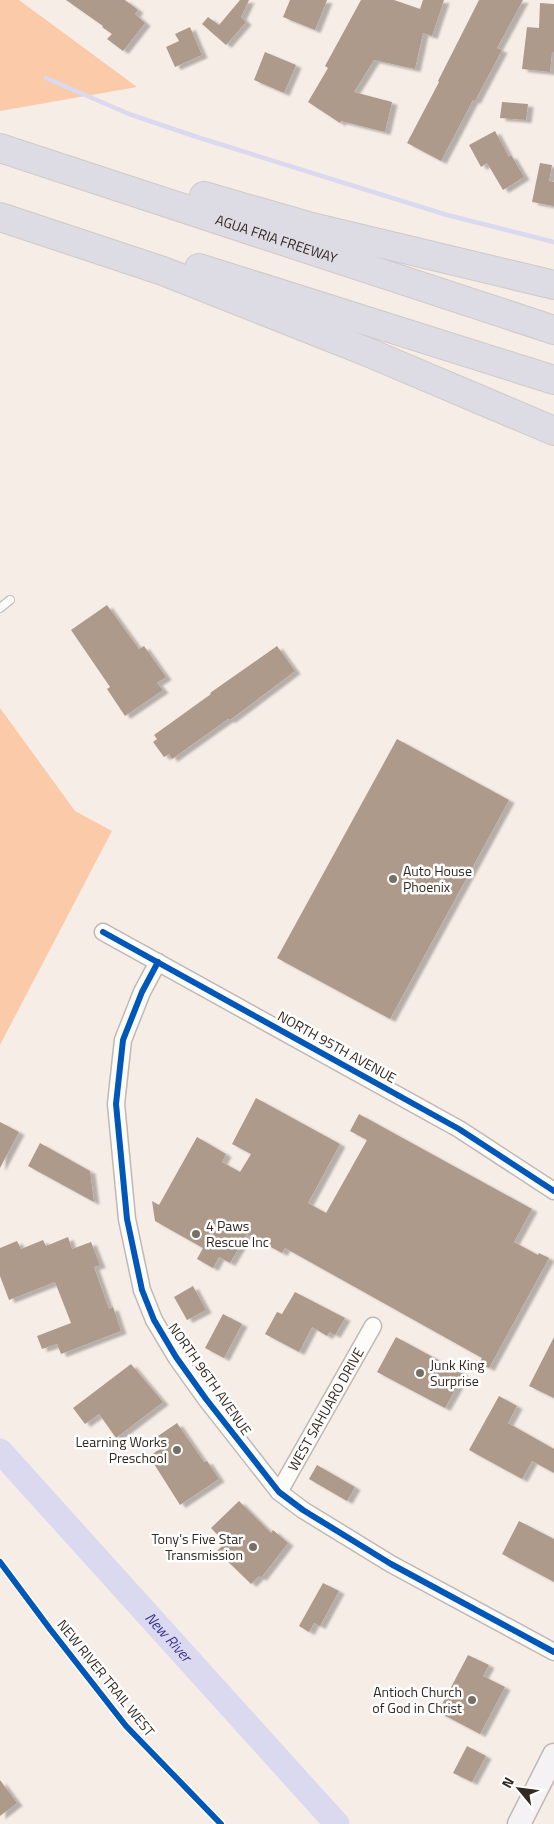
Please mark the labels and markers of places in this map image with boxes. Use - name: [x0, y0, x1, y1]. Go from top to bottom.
- place label: Auto House Phoenix: [403, 860, 472, 897]
- marker: Auto House Phoenix: [387, 873, 399, 885]
- place label: 4 Paws Rescue Inc: [206, 1215, 269, 1252]
- marker: 4 Paws Rescue Inc: [190, 1228, 202, 1240]
- place label: Junk King Surprise: [430, 1354, 485, 1391]
- marker: Junk King Surprise: [414, 1367, 426, 1379]
- place label: Learning Works Preschool: [75, 1431, 167, 1468]
- marker: Learning Works Preschool: [171, 1444, 183, 1456]
- place label: Tony's Five Star Transmission: [151, 1528, 243, 1565]
- marker: Tony's Five Star Transmission: [247, 1541, 259, 1553]
- place label: Antioch Church of God in Christ: [372, 1681, 462, 1718]
- marker: Antioch Church of God in Christ: [466, 1694, 478, 1706]

